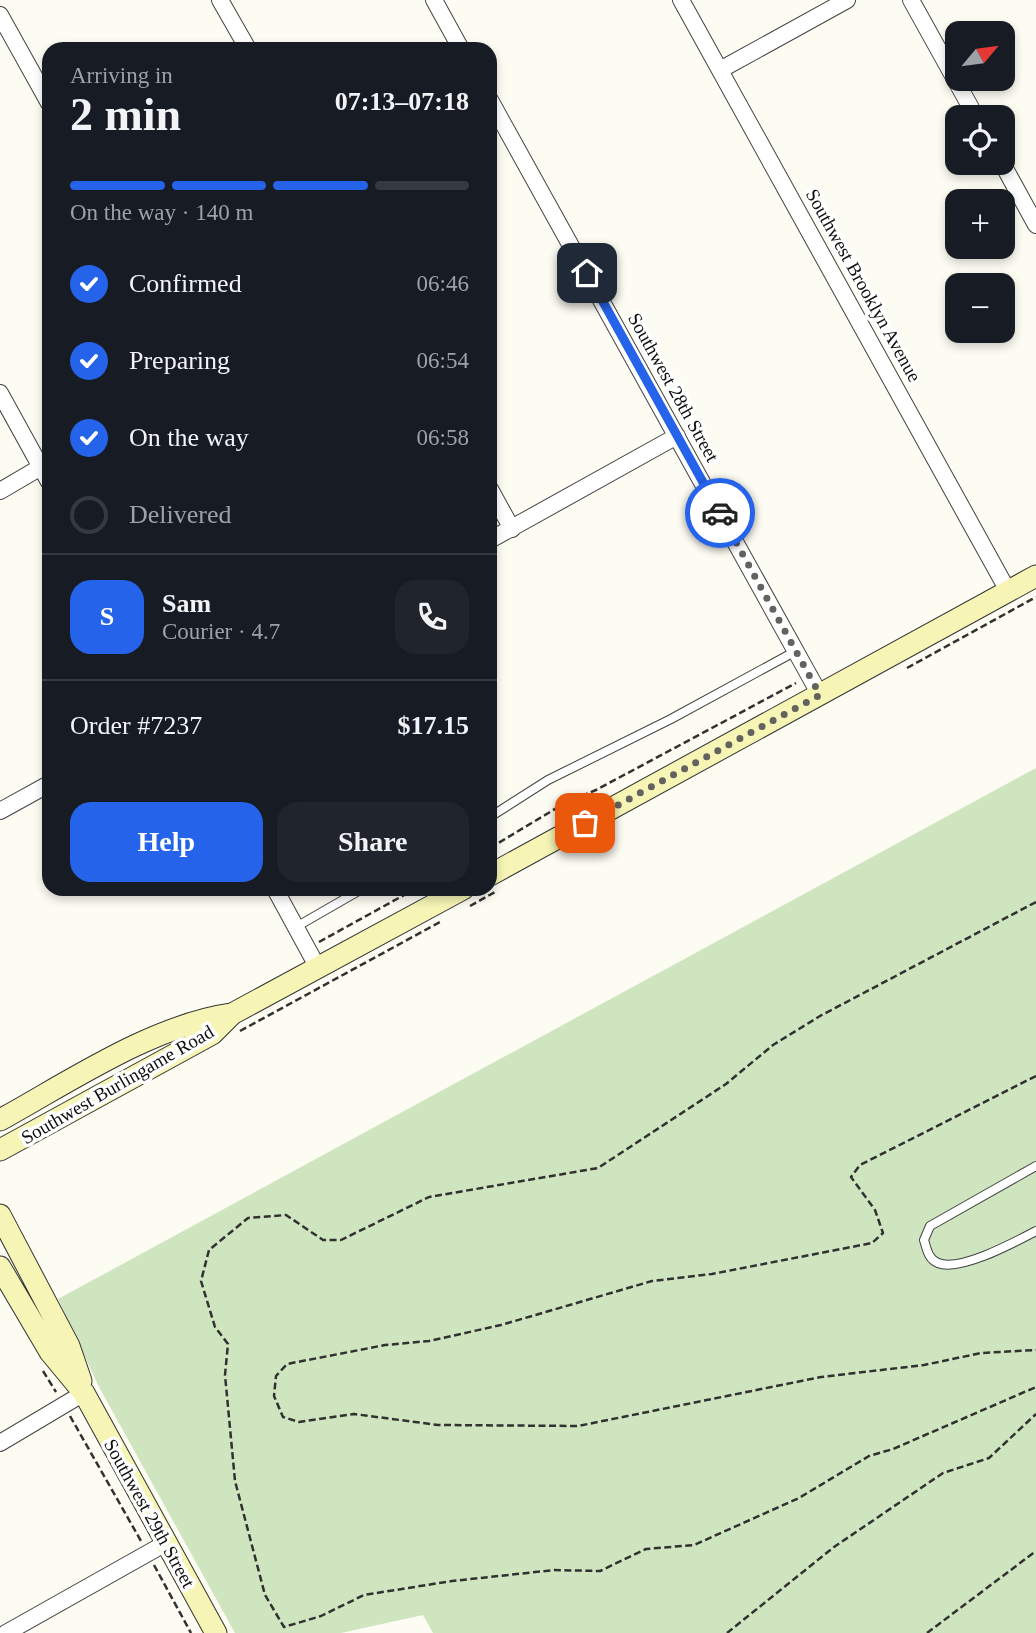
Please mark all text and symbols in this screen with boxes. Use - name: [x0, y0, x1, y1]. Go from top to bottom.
- north arrow: [945, 21, 1015, 91]
- map controls: [945, 21, 1015, 343]
- text: Arriving in: [70, 63, 173, 88]
- text: 07:13–07:18: [335, 87, 469, 116]
- text: 2 min: [70, 89, 181, 140]
- button: locate: [945, 105, 1015, 175]
- street label: Southwest Brooklyn Avenue: [802, 185, 925, 385]
- button: +: [945, 189, 1015, 259]
- text: On the way · 140 m: [70, 200, 253, 225]
- pin: [557, 243, 617, 303]
- icon: home: [568, 254, 606, 292]
- icon: check: [70, 265, 108, 303]
- text: Confirmed: [129, 269, 242, 298]
- text: 06:46: [417, 271, 469, 296]
- button: −: [945, 273, 1015, 343]
- street label: Southwest 28th Street: [624, 309, 724, 466]
- icon: check: [70, 342, 108, 380]
- text: Preparing: [129, 346, 230, 375]
- text: 06:54: [417, 348, 469, 373]
- icon: check: [70, 419, 108, 457]
- text: On the way: [129, 423, 249, 452]
- text: 06:58: [417, 425, 469, 450]
- courier: [685, 478, 755, 548]
- icon: car: [701, 494, 739, 532]
- text: Delivered: [129, 500, 232, 529]
- button: phone: [395, 580, 469, 654]
- text: Sam: [162, 589, 211, 618]
- text: S: [100, 602, 114, 631]
- text: Courier · 4.7: [162, 619, 280, 644]
- text: Order #7237: [70, 711, 202, 740]
- text: $17.15: [398, 711, 469, 740]
- pin: [555, 793, 615, 853]
- button: Help: [70, 802, 263, 882]
- button: Share: [277, 802, 469, 882]
- icon: bag: [566, 804, 604, 842]
- street label: Southwest Burlingame Road: [17, 1020, 218, 1148]
- street label: Southwest 29th Street: [100, 1435, 200, 1592]

